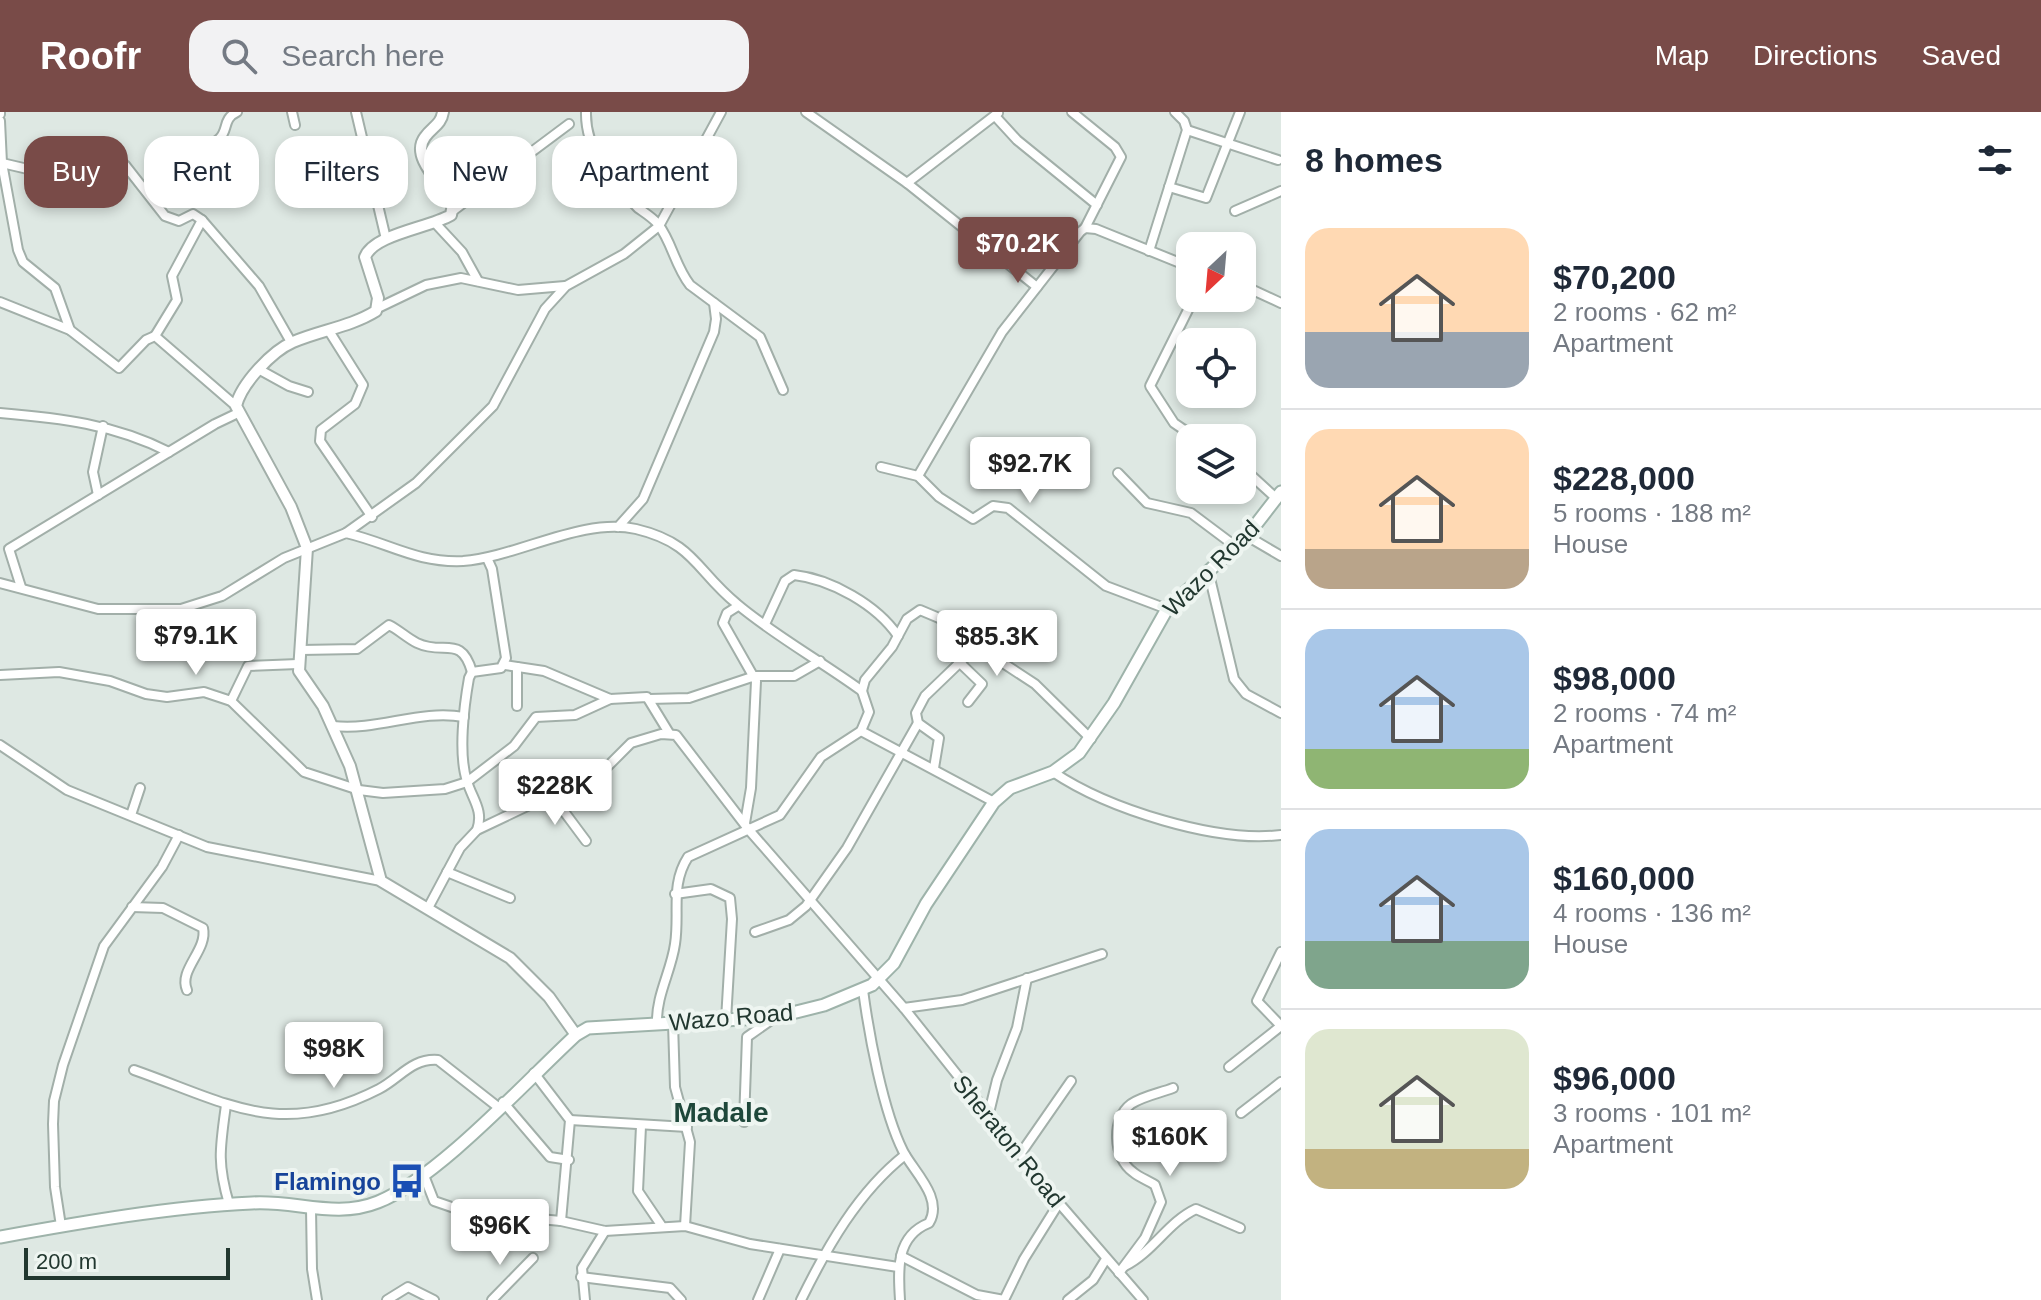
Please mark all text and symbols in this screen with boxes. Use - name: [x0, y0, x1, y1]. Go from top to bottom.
- search box: [189, 20, 749, 92]
- icon: search: [217, 34, 261, 78]
- text: Roofr: [40, 35, 141, 77]
- text: Search here: [281, 39, 445, 72]
- text: Map: [1655, 40, 1709, 71]
- text: Directions: [1753, 40, 1878, 71]
- text: Saved: [1922, 40, 2001, 71]
- chip: Buy: [24, 136, 128, 208]
- chip: Rent: [144, 136, 259, 208]
- chip: Filters: [275, 136, 408, 208]
- chip: New: [424, 136, 536, 208]
- chip: Apartment: [552, 136, 737, 208]
- icon: filters: [1973, 138, 2017, 182]
- text: 8 homes: [1305, 141, 1443, 179]
- pin: $70.2K: [953, 217, 1083, 285]
- text: $70.2K: [976, 228, 1060, 258]
- north arrow: [1176, 232, 1256, 312]
- map controls: [1176, 232, 1256, 504]
- text: $70,200: [1553, 258, 1676, 296]
- icon: home: [1369, 260, 1465, 356]
- text: 2 rooms · 62 m²: [1553, 297, 1737, 327]
- button: locate: [1176, 328, 1256, 408]
- text: Apartment: [1553, 328, 1673, 358]
- button: layers: [1176, 424, 1256, 504]
- pin: $92.7K: [965, 437, 1095, 505]
- text: $92.7K: [988, 448, 1072, 478]
- text: $228,000: [1553, 459, 1695, 497]
- icon: home: [1369, 461, 1465, 557]
- text: 5 rooms · 188 m²: [1553, 498, 1751, 528]
- street label: Wazo Road: [1157, 514, 1265, 622]
- text: House: [1553, 529, 1628, 559]
- pin: $79.1K: [131, 609, 261, 677]
- pin: $85.3K: [932, 610, 1062, 678]
- text: $79.1K: [154, 620, 238, 650]
- text: $85.3K: [955, 621, 1039, 651]
- text: $98,000: [1553, 659, 1676, 697]
- icon: home: [1369, 661, 1465, 757]
- text: 2 rooms · 74 m²: [1553, 698, 1737, 728]
- text: Apartment: [1553, 729, 1673, 759]
- pin: $228K: [499, 759, 611, 827]
- text: $228K: [517, 770, 593, 800]
- text: $160,000: [1553, 859, 1695, 897]
- icon: home: [1369, 861, 1465, 957]
- text: 4 rooms · 136 m²: [1553, 898, 1751, 928]
- text: House: [1553, 929, 1628, 959]
- street label: Wazo Road: [668, 998, 794, 1036]
- pin: $98K: [287, 1022, 381, 1090]
- text: $98K: [303, 1033, 365, 1063]
- text: $96,000: [1553, 1059, 1676, 1097]
- icon: home: [1369, 1061, 1465, 1157]
- street label: Sheraton Road: [948, 1070, 1070, 1212]
- district label: Madale: [674, 1097, 768, 1128]
- text: 3 rooms · 101 m²: [1553, 1098, 1751, 1128]
- pin: $160K: [1114, 1110, 1226, 1178]
- text: $160K: [1132, 1121, 1208, 1151]
- text: Apartment: [1553, 1129, 1673, 1159]
- bus stop icon: Flamingo: [388, 1162, 426, 1200]
- place label: Flamingo: [274, 1168, 381, 1195]
- pin: $96K: [453, 1199, 547, 1267]
- text: $96K: [469, 1210, 531, 1240]
- scale bar: [24, 1244, 230, 1280]
- text: 200 m: [36, 1249, 97, 1274]

